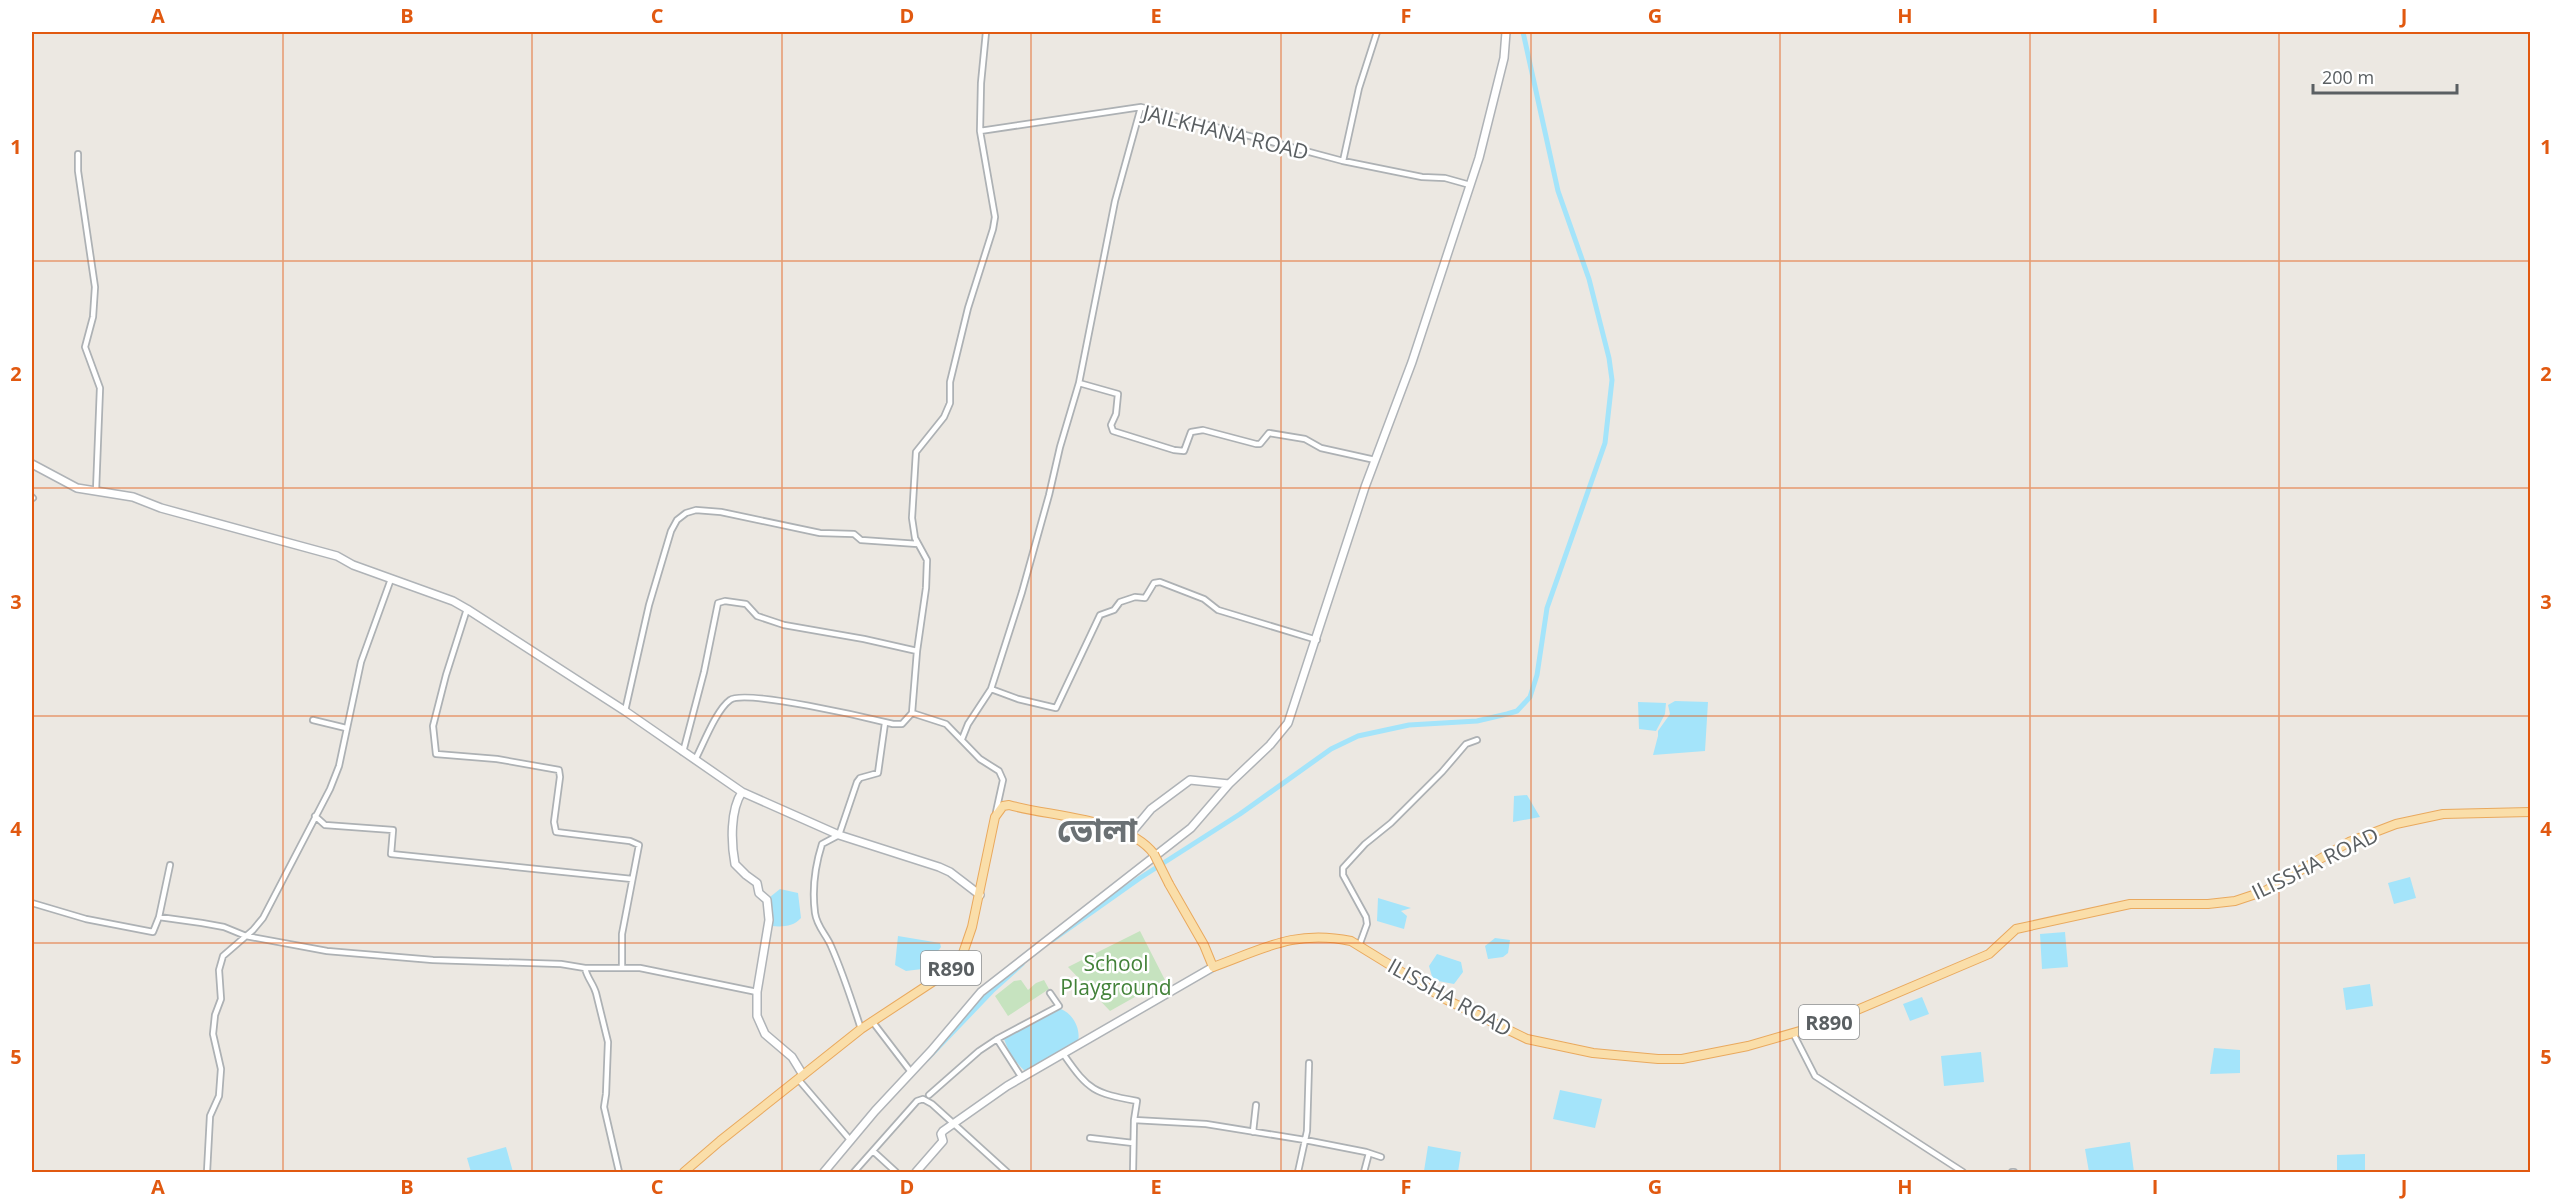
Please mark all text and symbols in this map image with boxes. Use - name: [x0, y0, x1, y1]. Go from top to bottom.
- text: A: [151, 2, 165, 29]
- text: B: [400, 2, 414, 29]
- text: C: [651, 2, 664, 29]
- text: D: [900, 2, 914, 29]
- text: E: [1150, 2, 1162, 29]
- text: F: [1401, 2, 1411, 29]
- text: G: [1648, 2, 1662, 29]
- text: H: [1897, 2, 1913, 29]
- text: I: [2152, 2, 2158, 29]
- text: J: [2399, 2, 2407, 29]
- scale bar: [2313, 57, 2457, 95]
- text: 200 m: [2322, 65, 2374, 89]
- street label: JAILKHANA ROAD: [1138, 97, 1312, 166]
- text: 1: [10, 133, 22, 160]
- text: 1: [2540, 133, 2552, 160]
- text: 2: [10, 360, 22, 387]
- text: 2: [2540, 360, 2552, 387]
- text: 3: [10, 588, 22, 615]
- text: 3: [2540, 588, 2552, 615]
- district label: ভোলা: [1057, 807, 1138, 852]
- text: 4: [10, 815, 22, 842]
- text: 4: [2540, 815, 2552, 842]
- street label: ILISSHA ROAD: [2247, 820, 2383, 906]
- park label: School Playground: [1060, 949, 1172, 1001]
- road number: R890: [921, 951, 981, 985]
- street label: ILISSHA ROAD: [1383, 951, 1517, 1043]
- road number: R890: [1799, 1005, 1859, 1039]
- text: 5: [10, 1043, 22, 1070]
- text: 5: [2540, 1043, 2552, 1070]
- text: A: [151, 1173, 165, 1200]
- text: B: [400, 1173, 414, 1200]
- text: C: [651, 1173, 664, 1200]
- text: D: [900, 1173, 914, 1200]
- text: E: [1150, 1173, 1162, 1200]
- text: F: [1401, 1173, 1411, 1200]
- text: G: [1648, 1173, 1662, 1200]
- text: H: [1897, 1173, 1913, 1200]
- text: I: [2152, 1173, 2158, 1200]
- text: J: [2399, 1173, 2407, 1200]

